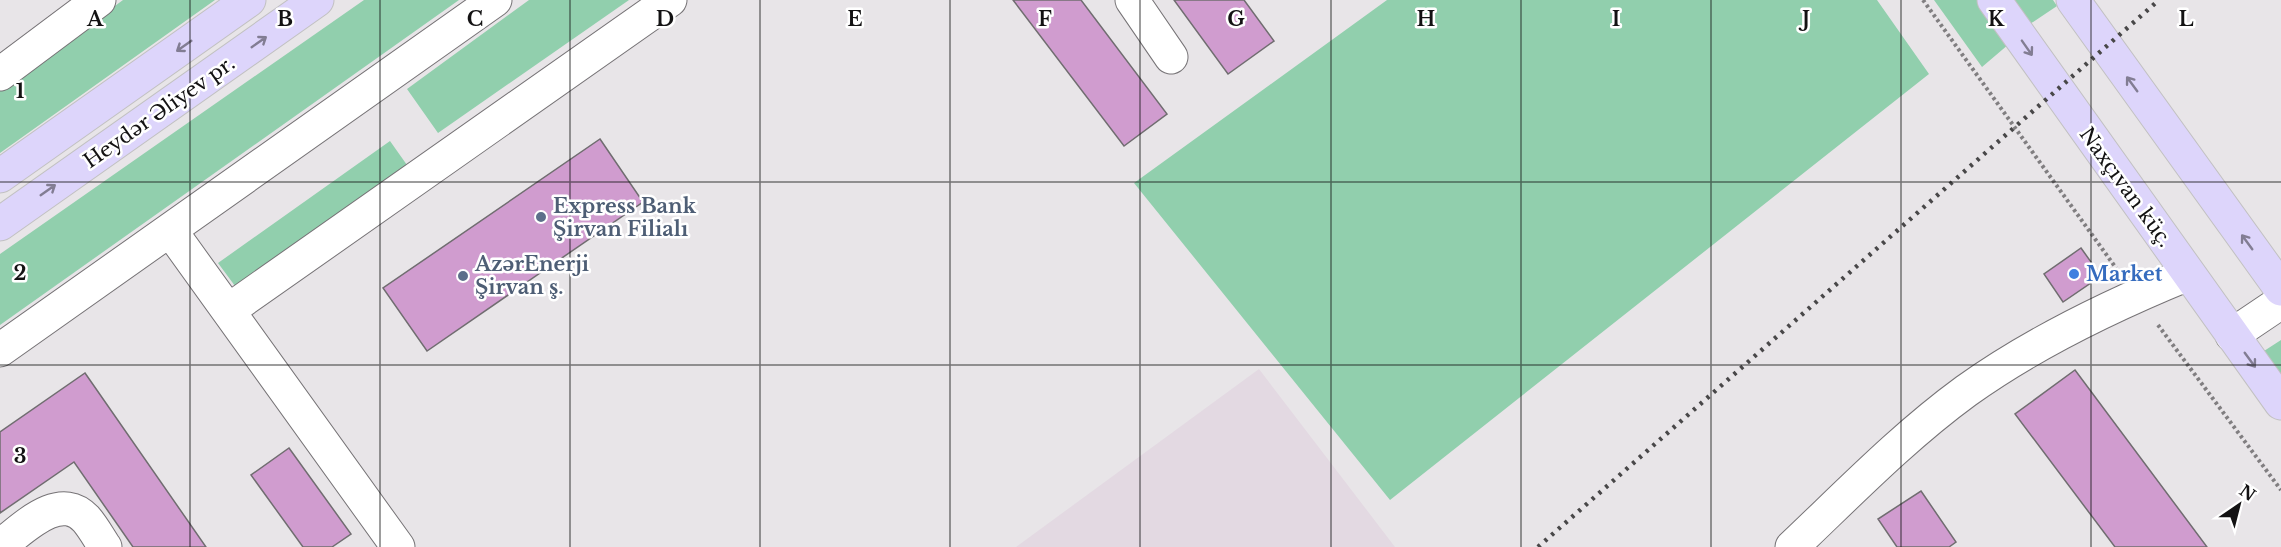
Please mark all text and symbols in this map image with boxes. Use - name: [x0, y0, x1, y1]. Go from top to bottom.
- text: A: [86, 7, 104, 31]
- text: B: [277, 7, 293, 31]
- text: C: [467, 7, 483, 31]
- text: D: [656, 7, 674, 31]
- text: E: [847, 7, 863, 31]
- text: F: [1038, 7, 1052, 31]
- text: G: [1227, 7, 1245, 31]
- text: H: [1417, 7, 1436, 31]
- text: I: [1612, 7, 1620, 31]
- text: J: [1798, 7, 1810, 31]
- text: K: [1988, 7, 2005, 31]
- text: L: [2178, 7, 2194, 31]
- one-way arrow: [250, 36, 266, 48]
- one-way arrow: [2021, 39, 2033, 56]
- one-way arrow: [177, 40, 193, 52]
- street label: Heydər Əliyev pr.: [79, 51, 239, 173]
- one-way arrow: [2126, 76, 2139, 92]
- text: 1: [16, 79, 25, 103]
- street label: Naxçıvan küç.: [2075, 123, 2177, 251]
- one-way arrow: [39, 184, 55, 196]
- place label: Express Bank Şirvan Filialı: [553, 194, 697, 241]
- marker: Express Bank Şirvan Filialı: [534, 210, 548, 224]
- one-way arrow: [2241, 234, 2253, 250]
- place label: AzərEnerji Şirvan ş.: [474, 252, 589, 299]
- text: 2: [13, 261, 27, 285]
- place label: Market: [2086, 262, 2163, 286]
- marker: Market: [2067, 267, 2081, 281]
- marker: AzərEnerji Şirvan ş.: [456, 269, 470, 283]
- one-way arrow: [2244, 352, 2256, 368]
- text: 3: [14, 444, 26, 468]
- north arrow: [2209, 475, 2269, 535]
- text: N: [2236, 480, 2260, 505]

